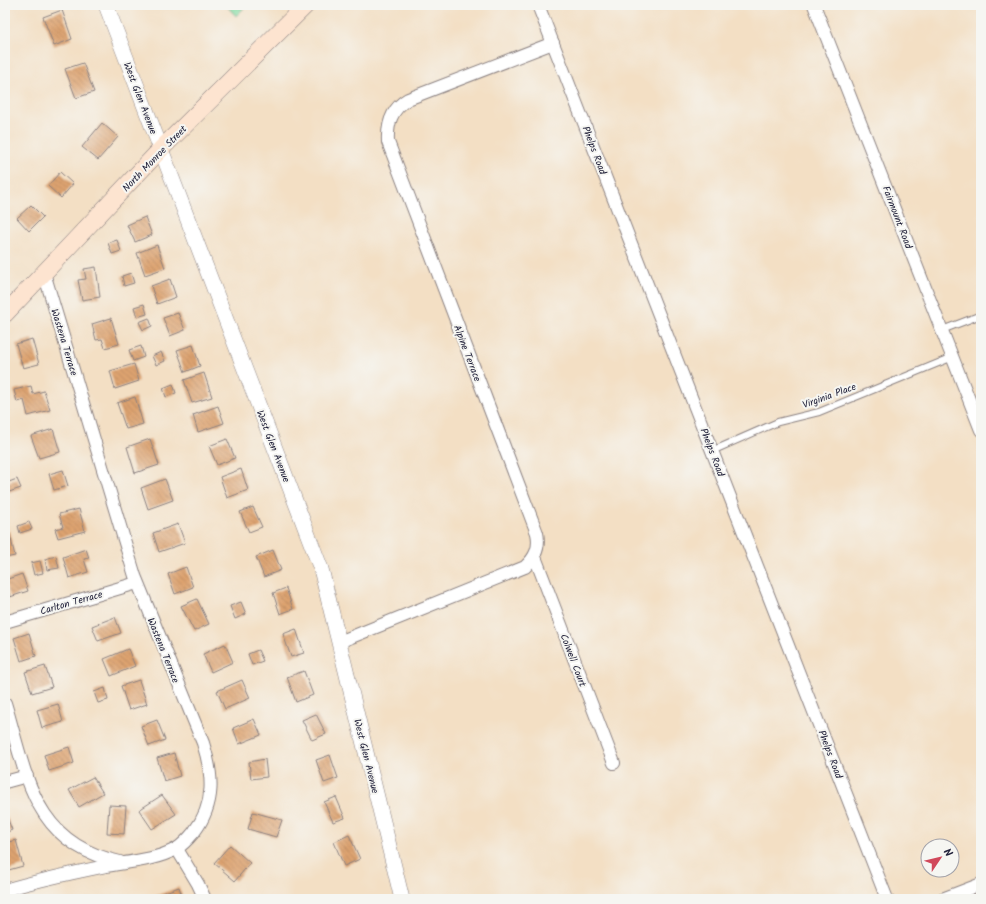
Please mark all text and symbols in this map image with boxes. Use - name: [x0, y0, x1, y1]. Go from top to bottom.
- street label: West Glen Avenue: [119, 60, 161, 137]
- street label: North Monroe Street: [119, 122, 191, 196]
- street label: Phelps Road: [577, 124, 611, 178]
- street label: Fairmount Road: [878, 184, 917, 252]
- street label: Wastena Terrace: [46, 307, 82, 378]
- street label: Alpine Terrace: [449, 323, 485, 385]
- street label: Virginia Place: [800, 379, 859, 413]
- street label: West Glen Avenue: [252, 408, 294, 485]
- street label: Phelps Road: [695, 426, 729, 480]
- street label: Carlton Terrace: [38, 586, 105, 620]
- street label: Wastena Terrace: [143, 615, 184, 686]
- street label: Colwell Court: [556, 632, 591, 689]
- street label: West Glen Avenue: [349, 717, 383, 796]
- street label: Phelps Road: [813, 728, 847, 782]
- north arrow: [920, 838, 960, 878]
- text: N: [938, 845, 957, 861]

